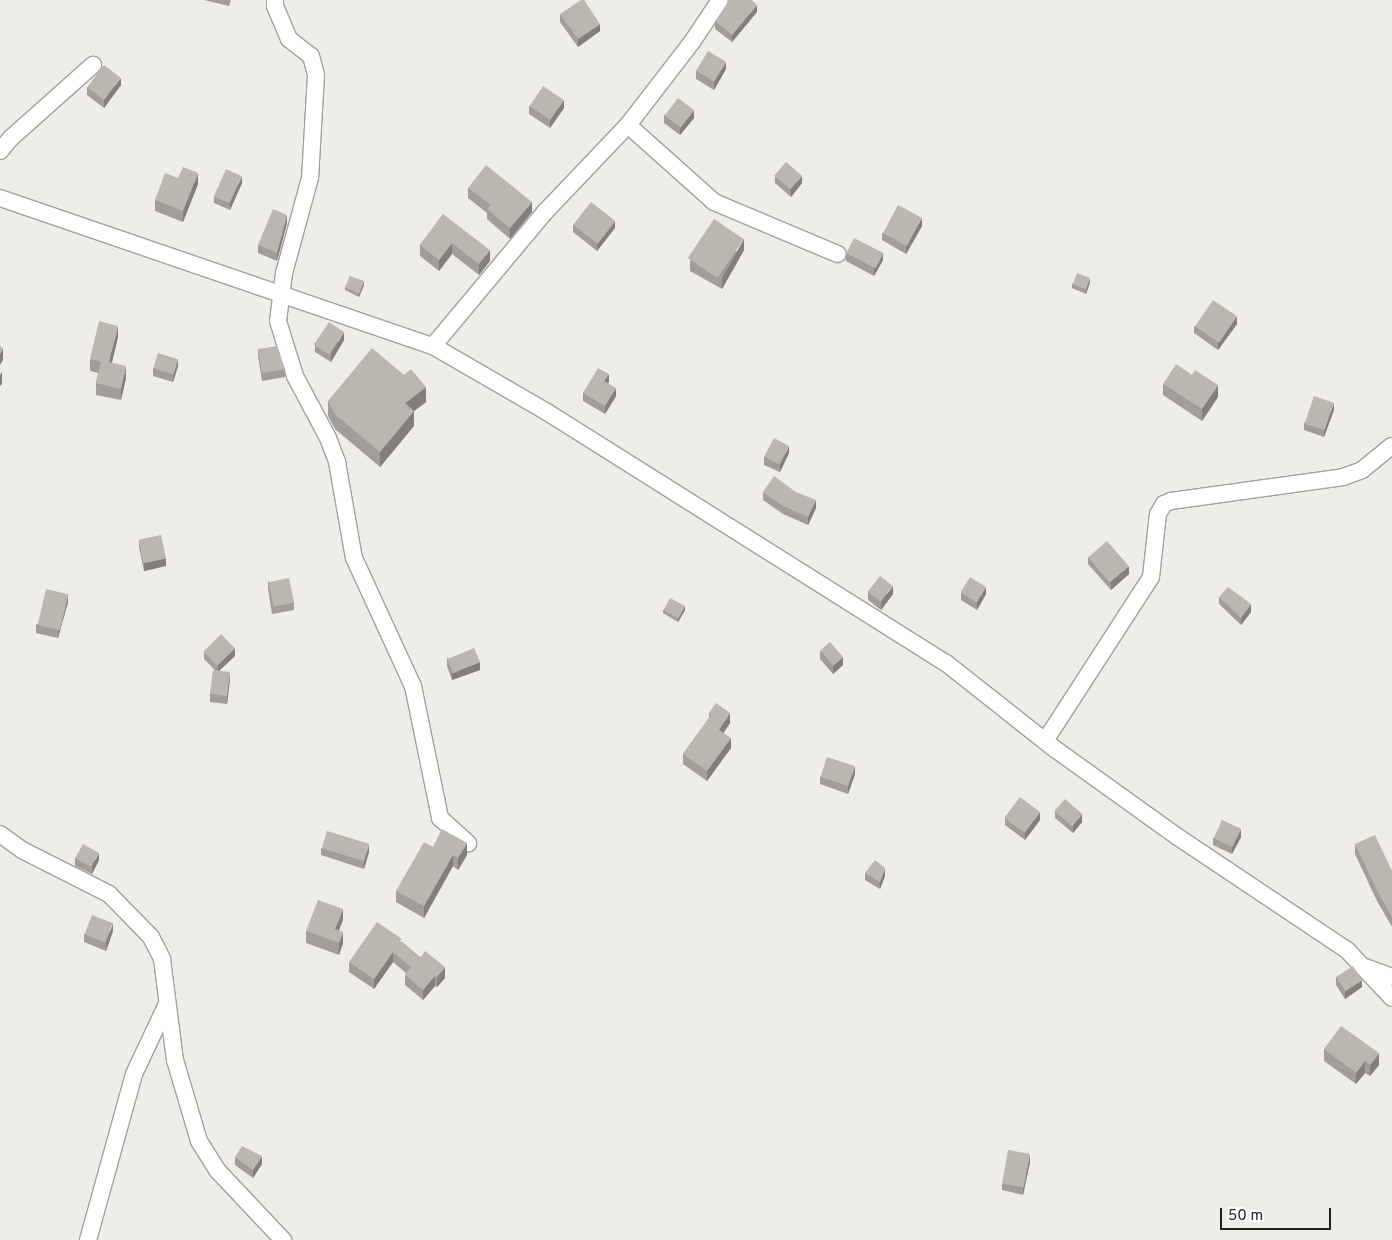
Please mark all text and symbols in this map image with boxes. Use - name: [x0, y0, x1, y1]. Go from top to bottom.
- scale bar: [1222, 1198, 1333, 1230]
- text: 50 m: [1228, 1207, 1263, 1226]

